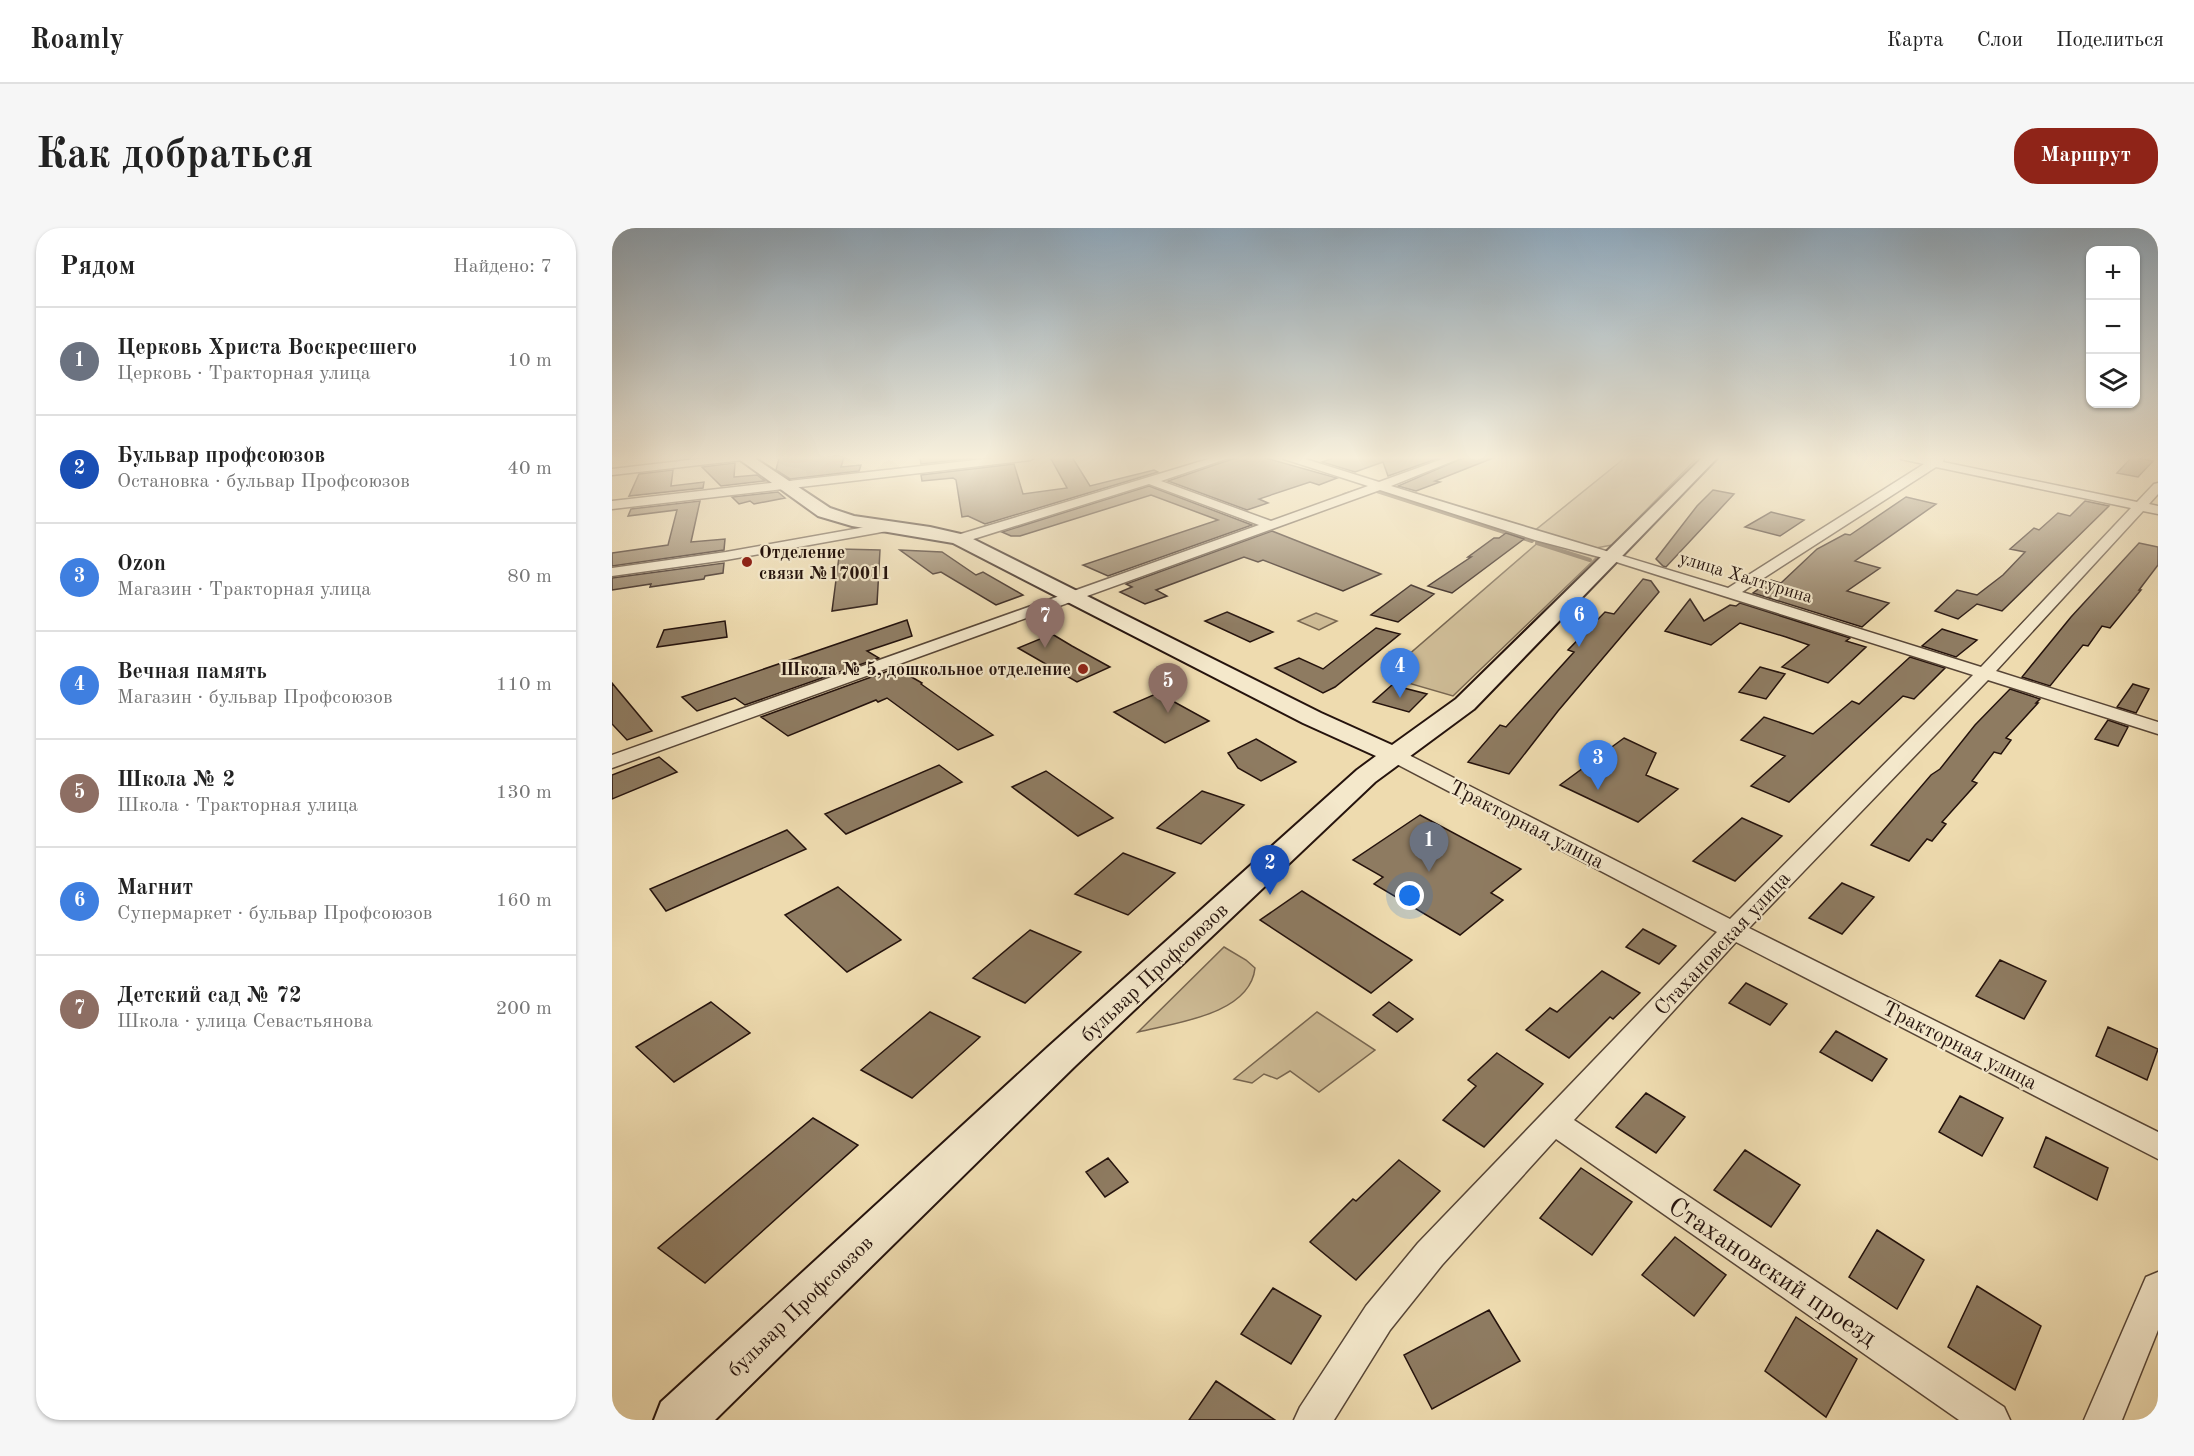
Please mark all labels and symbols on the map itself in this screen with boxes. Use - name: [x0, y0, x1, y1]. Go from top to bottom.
- place label: Отделение связи №170011: [759, 544, 891, 583]
- street label: улица Халтурина: [1677, 549, 1815, 607]
- marker: Отделение связи №170011: [740, 555, 754, 569]
- pin: 7: [1026, 598, 1064, 648]
- pin: 6: [1560, 598, 1598, 647]
- pin: 4: [1380, 648, 1420, 698]
- place label: Школа № 5, дошкольное отделение: [780, 661, 1071, 679]
- marker: Школа № 5, дошкольное отделение: [1076, 662, 1090, 676]
- pin: 5: [1148, 664, 1188, 713]
- pin: 3: [1578, 740, 1618, 790]
- street label: Тракторная улица: [1446, 777, 1607, 873]
- pin: 1: [1410, 822, 1448, 872]
- pin: 2: [1250, 846, 1290, 895]
- street label: Стахановская улица: [1651, 868, 1795, 1020]
- your location: [1395, 881, 1424, 910]
- street label: бульвар Профсоюзов: [1077, 900, 1233, 1047]
- street label: Тракторная улица: [1879, 998, 2040, 1094]
- street label: Стахановский проезд: [1663, 1193, 1881, 1352]
- street label: бульвар Профсоюзов: [724, 1233, 878, 1382]

